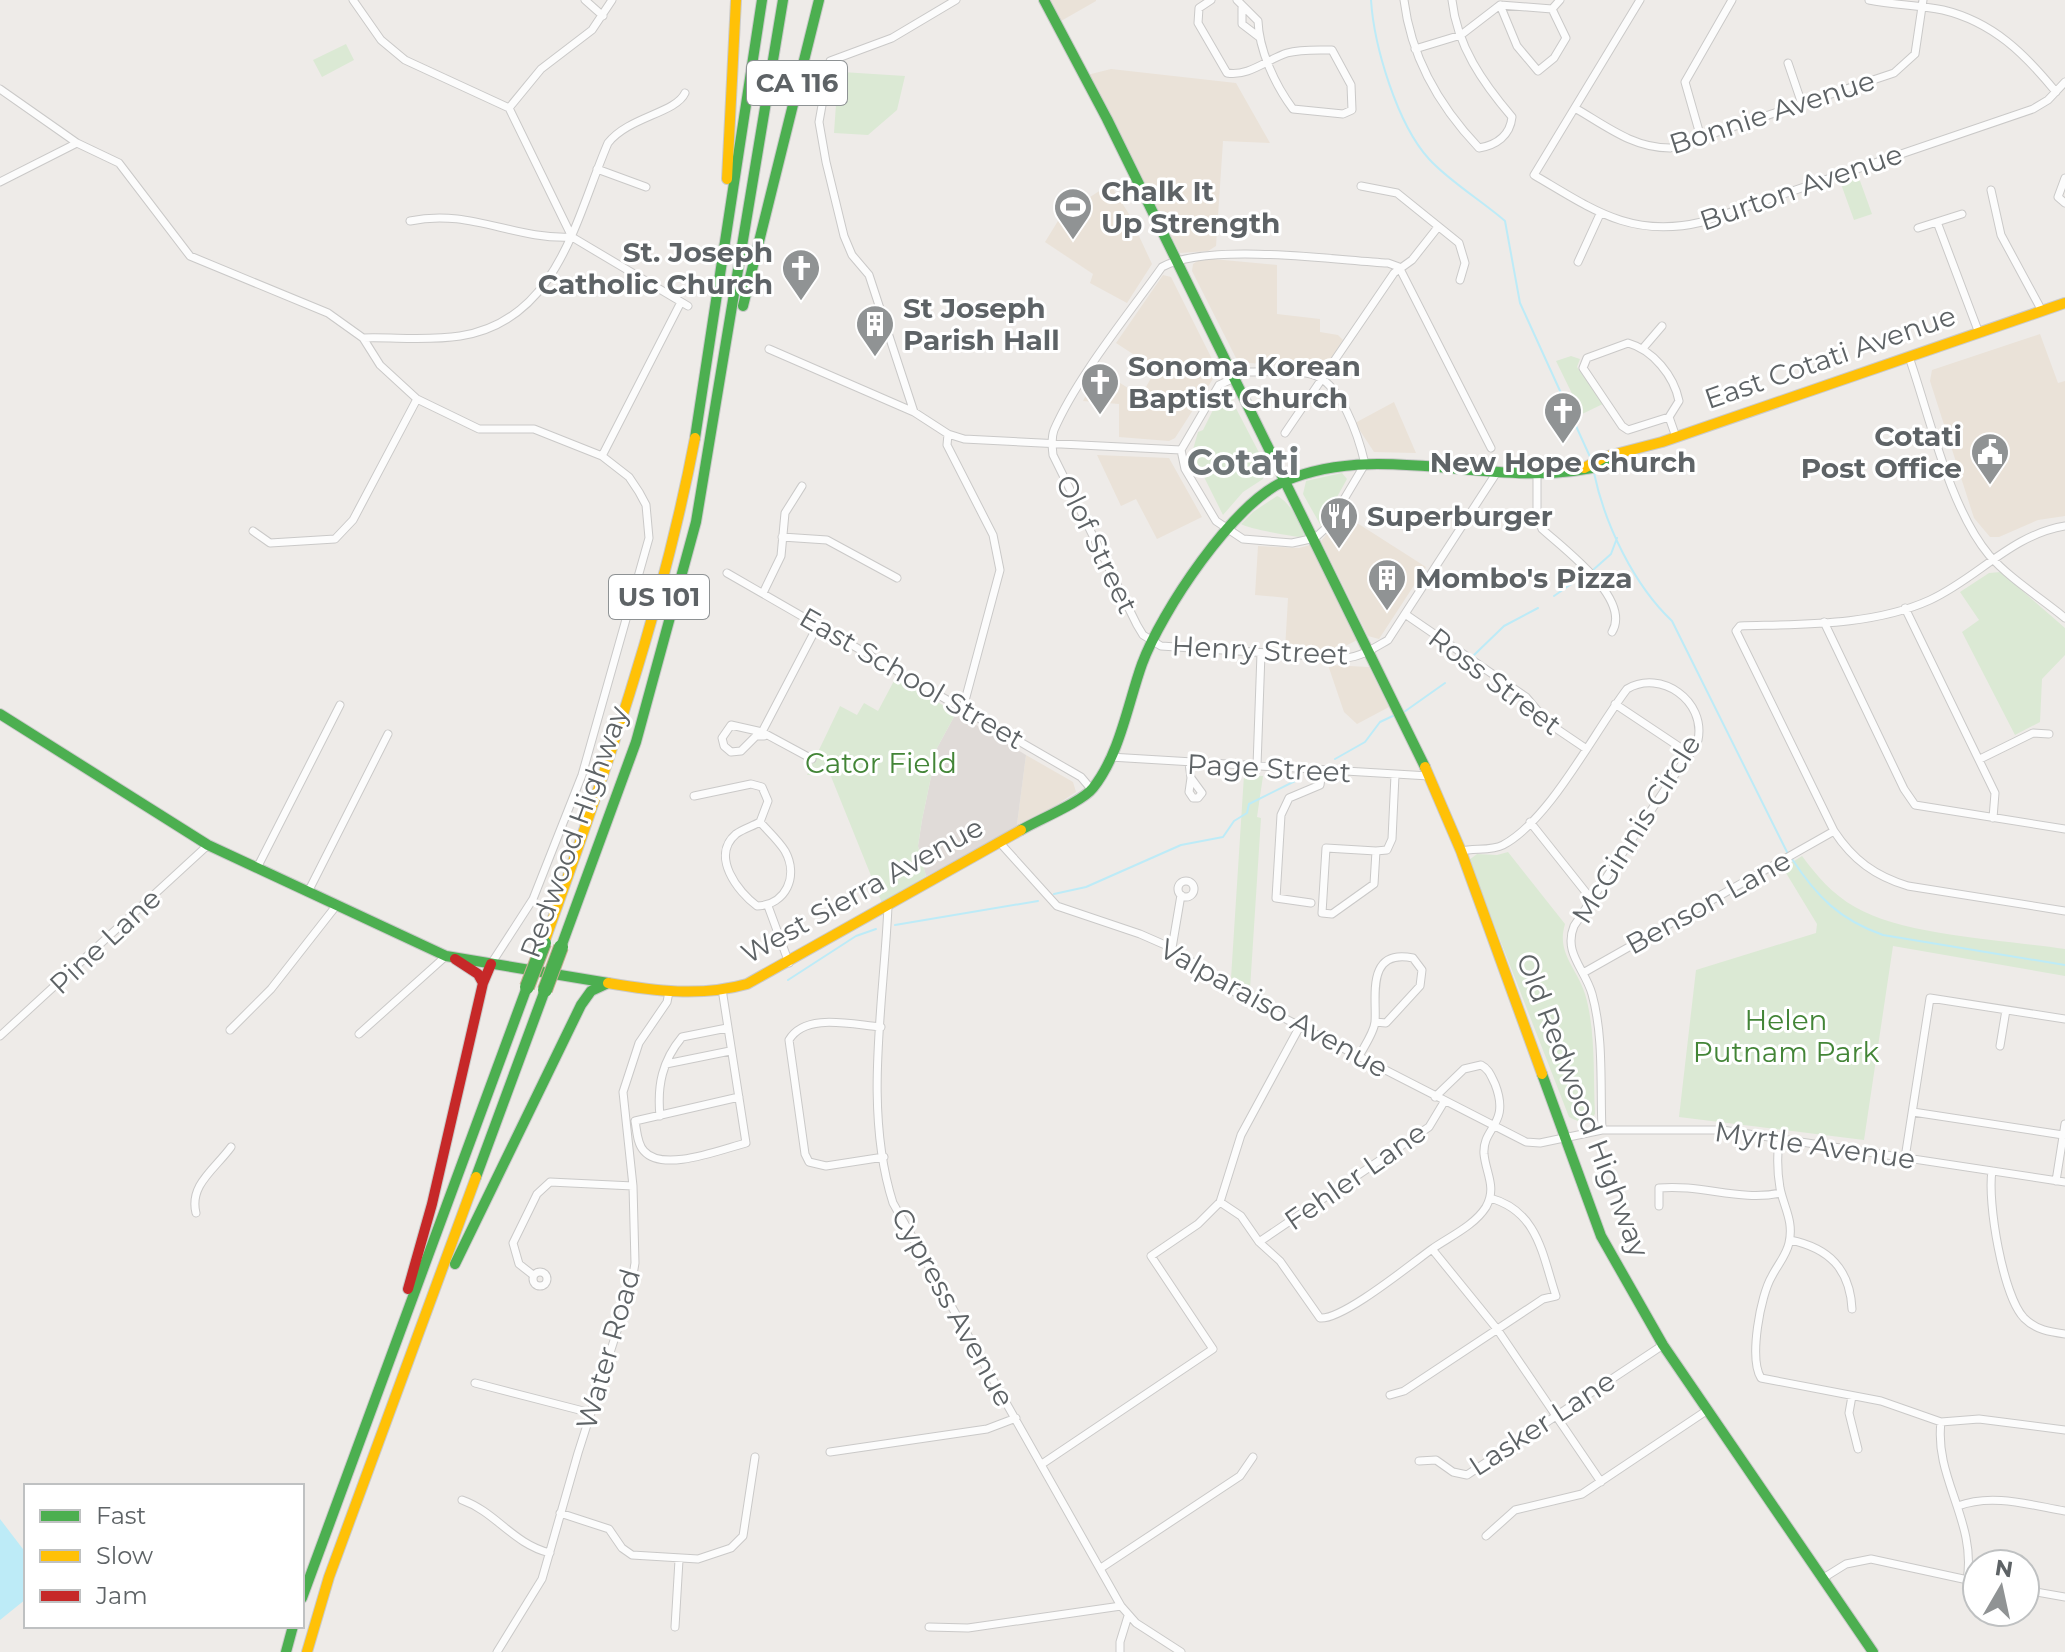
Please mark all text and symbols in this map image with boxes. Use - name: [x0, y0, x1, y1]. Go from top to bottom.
- road number: CA 116: [747, 61, 847, 105]
- street label: Bonnie Avenue: [1665, 63, 1879, 161]
- street label: Burton Avenue: [1695, 136, 1907, 238]
- place label: Chalk It Up Strength: [1101, 174, 1280, 240]
- sports icon: Chalk It Up Strength: [1052, 186, 1094, 241]
- place label: St. Joseph Catholic Church: [538, 235, 773, 301]
- church icon: St. Joseph Catholic Church: [780, 247, 822, 302]
- place label: St Joseph Parish Hall: [903, 291, 1060, 357]
- street label: East Cotati Avenue: [1700, 298, 1960, 416]
- building icon: St Joseph Parish Hall: [854, 303, 896, 358]
- place label: Sonoma Korean Baptist Church: [1128, 349, 1361, 415]
- church icon: Sonoma Korean Baptist Church: [1079, 361, 1121, 416]
- church icon: New Hope Church: [1542, 390, 1584, 445]
- place label: Cotati Post Office: [1801, 419, 1962, 485]
- public building icon: Cotati Post Office: [1969, 431, 2011, 486]
- district label: Cotati: [1187, 440, 1299, 484]
- place label: New Hope Church: [1430, 445, 1696, 479]
- street label: Olof Street: [1049, 469, 1145, 619]
- restaurant icon: Superburger: [1318, 495, 1360, 550]
- place label: Superburger: [1367, 499, 1553, 533]
- building icon: Mombo's Pizza: [1366, 557, 1408, 612]
- place label: Mombo's Pizza: [1415, 561, 1633, 595]
- road number: US 101: [609, 575, 709, 619]
- street label: East School Street: [794, 600, 1030, 756]
- street label: Ross Street: [1422, 620, 1568, 742]
- street label: Henry Street: [1171, 628, 1349, 672]
- street label: Redwood Highway: [513, 701, 636, 962]
- street label: McGinnis Circle: [1564, 728, 1708, 930]
- park label: Cator Field: [805, 746, 957, 780]
- street label: Page Street: [1186, 747, 1352, 789]
- street label: West Sierra Avenue: [735, 809, 989, 971]
- street label: Benson Lane: [1620, 843, 1796, 961]
- street label: Pine Lane: [42, 881, 168, 1001]
- street label: Valparaiso Avenue: [1154, 931, 1394, 1085]
- street label: Old Redwood Highway: [1509, 948, 1657, 1262]
- park label: Helen Putnam Park: [1693, 1003, 1880, 1069]
- street label: Myrtle Avenue: [1712, 1114, 1918, 1176]
- street label: Fehler Lane: [1278, 1115, 1432, 1237]
- street label: Cypress Avenue: [884, 1202, 1022, 1412]
- street label: Water Road: [569, 1265, 647, 1433]
- street label: Lasker Lane: [1463, 1363, 1621, 1483]
- legend: [24, 1484, 304, 1628]
- text: Fast: [96, 1501, 147, 1530]
- text: Slow: [96, 1541, 153, 1570]
- north arrow: [1961, 1548, 2041, 1628]
- text: N: [1993, 1554, 2015, 1583]
- text: Jam: [95, 1581, 148, 1610]

